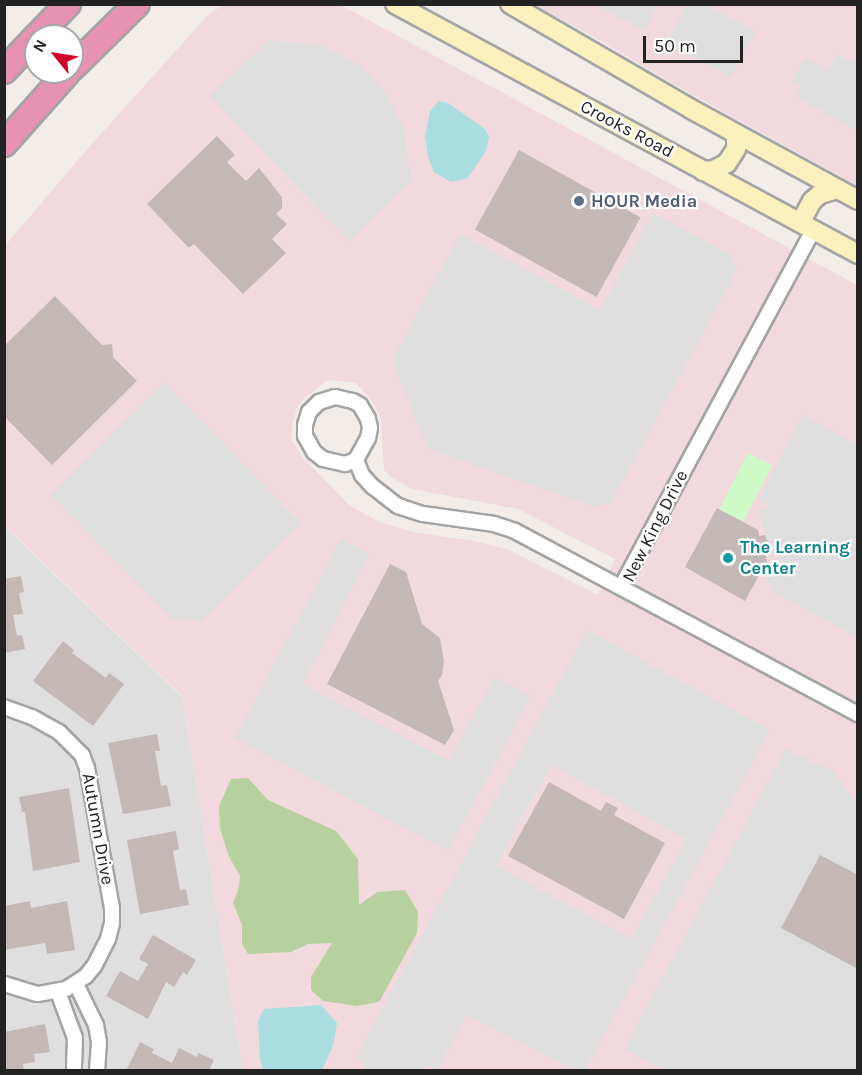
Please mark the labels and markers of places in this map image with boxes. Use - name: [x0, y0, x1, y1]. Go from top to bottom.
- place label: HOUR Media: [591, 190, 697, 212]
- marker: HOUR Media: [572, 194, 586, 208]
- place label: The Learning Center: [740, 537, 850, 580]
- marker: The Learning Center: [721, 551, 735, 565]

